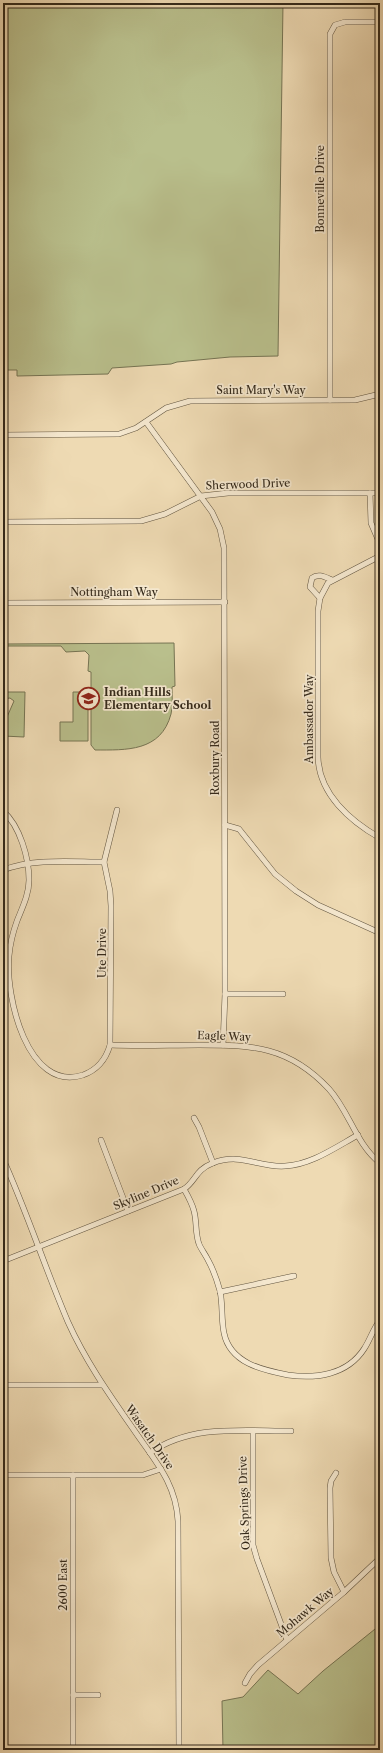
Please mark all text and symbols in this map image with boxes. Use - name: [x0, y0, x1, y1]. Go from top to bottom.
- street label: Bonneville Drive: [313, 145, 327, 233]
- street label: Saint Mary's Way: [216, 383, 307, 397]
- street label: Sherwood Drive: [205, 476, 291, 492]
- street label: Nottingham Way: [70, 585, 159, 599]
- street label: Ambassador Way: [302, 673, 316, 765]
- school or university icon: Indian Hills Elementary School: [76, 685, 102, 711]
- place label: Indian Hills Elementary School: [104, 685, 211, 712]
- street label: Roxbury Road: [208, 720, 222, 795]
- street label: Ute Drive: [95, 928, 109, 978]
- street label: Eagle Way: [197, 1028, 252, 1044]
- street label: Skyline Drive: [111, 1173, 181, 1213]
- street label: Wasatch Drive: [122, 1401, 177, 1472]
- street label: Oak Springs Drive: [235, 1456, 253, 1550]
- street label: 2600 East: [56, 1559, 70, 1611]
- street label: Mohawk Way: [274, 1583, 337, 1640]

